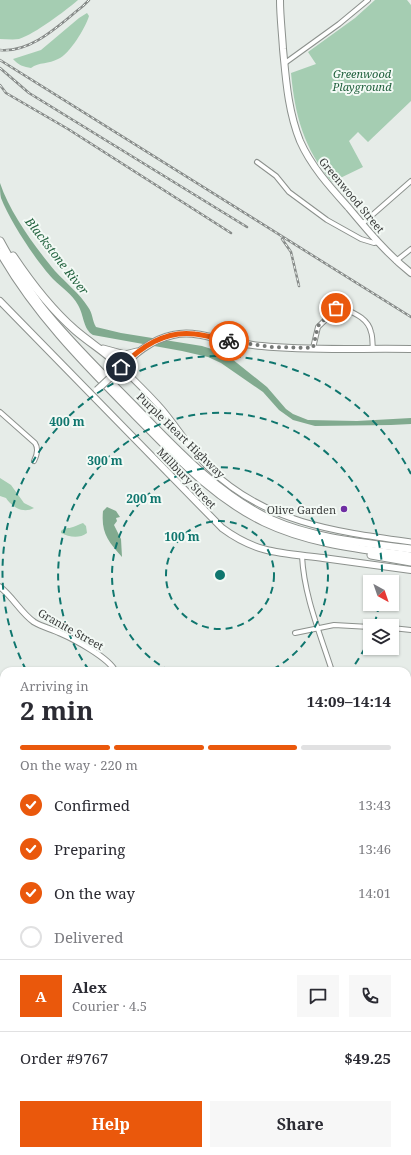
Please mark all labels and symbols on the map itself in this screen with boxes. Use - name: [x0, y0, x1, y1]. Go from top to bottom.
- park label: Greenwood Playground: [331, 66, 392, 94]
- street label: Greenwood Street: [316, 154, 388, 236]
- water label: Blackstone River: [21, 213, 93, 298]
- pin: [319, 291, 353, 325]
- courier: [209, 321, 249, 361]
- pin: [104, 350, 138, 384]
- street label: Purple Heart Highway: [134, 389, 229, 482]
- text: 400 m: [49, 413, 85, 430]
- street label: Millbury Street: [154, 444, 220, 512]
- text: 300 m: [87, 452, 123, 469]
- text: 200 m: [126, 490, 162, 507]
- place label: Olive Garden: [267, 502, 336, 517]
- marker: Olive Garden: [339, 504, 349, 514]
- text: 100 m: [164, 528, 200, 545]
- centre of rings: [213, 568, 227, 582]
- north arrow: [363, 575, 399, 611]
- street label: Granite Street: [35, 605, 107, 653]

